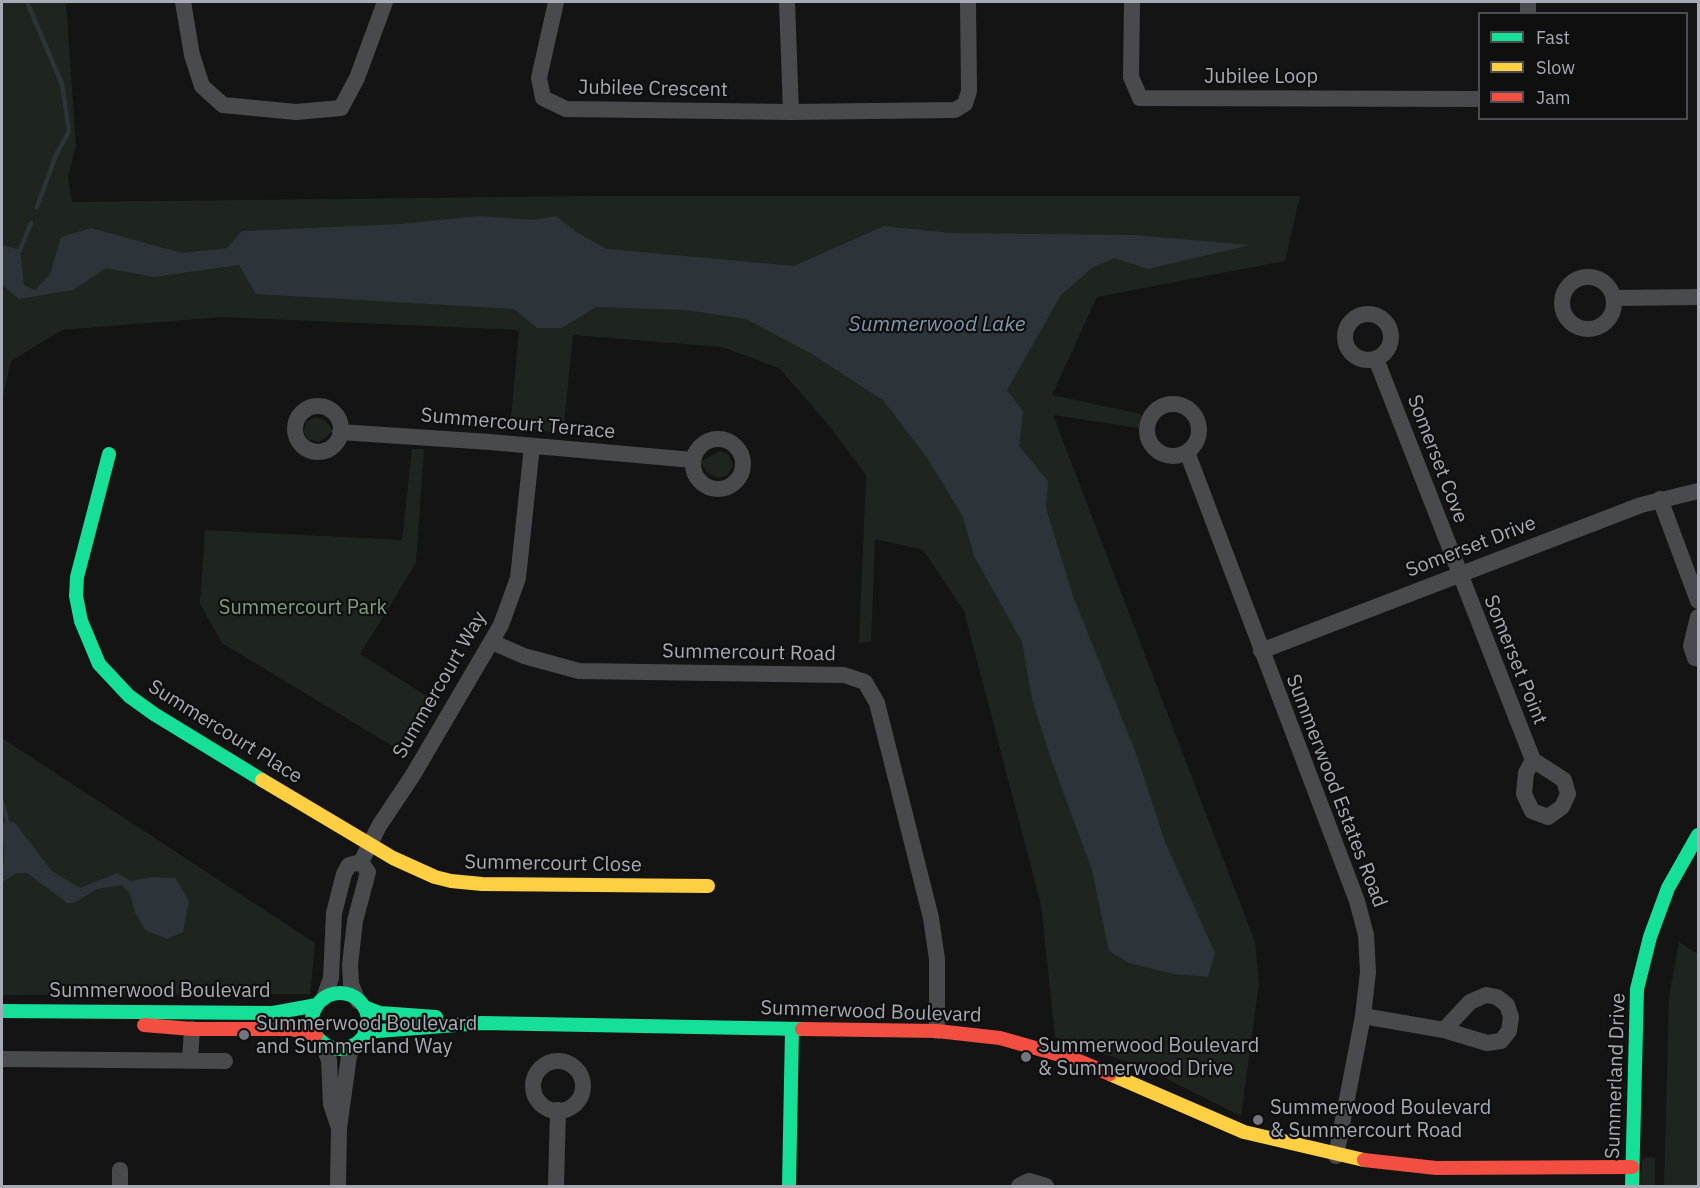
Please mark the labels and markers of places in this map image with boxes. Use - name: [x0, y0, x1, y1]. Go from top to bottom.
- place label: Summerwood Boulevard and Summerland Way: [256, 1012, 477, 1059]
- marker: Summerwood Boulevard and Summerland Way: [237, 1028, 251, 1042]
- place label: Summerwood Boulevard & Summerwood Drive: [1038, 1034, 1259, 1081]
- marker: Summerwood Boulevard & Summerwood Drive: [1019, 1050, 1033, 1064]
- place label: Summerwood Boulevard & Summercourt Road: [1270, 1096, 1491, 1143]
- marker: Summerwood Boulevard & Summercourt Road: [1251, 1113, 1265, 1127]

